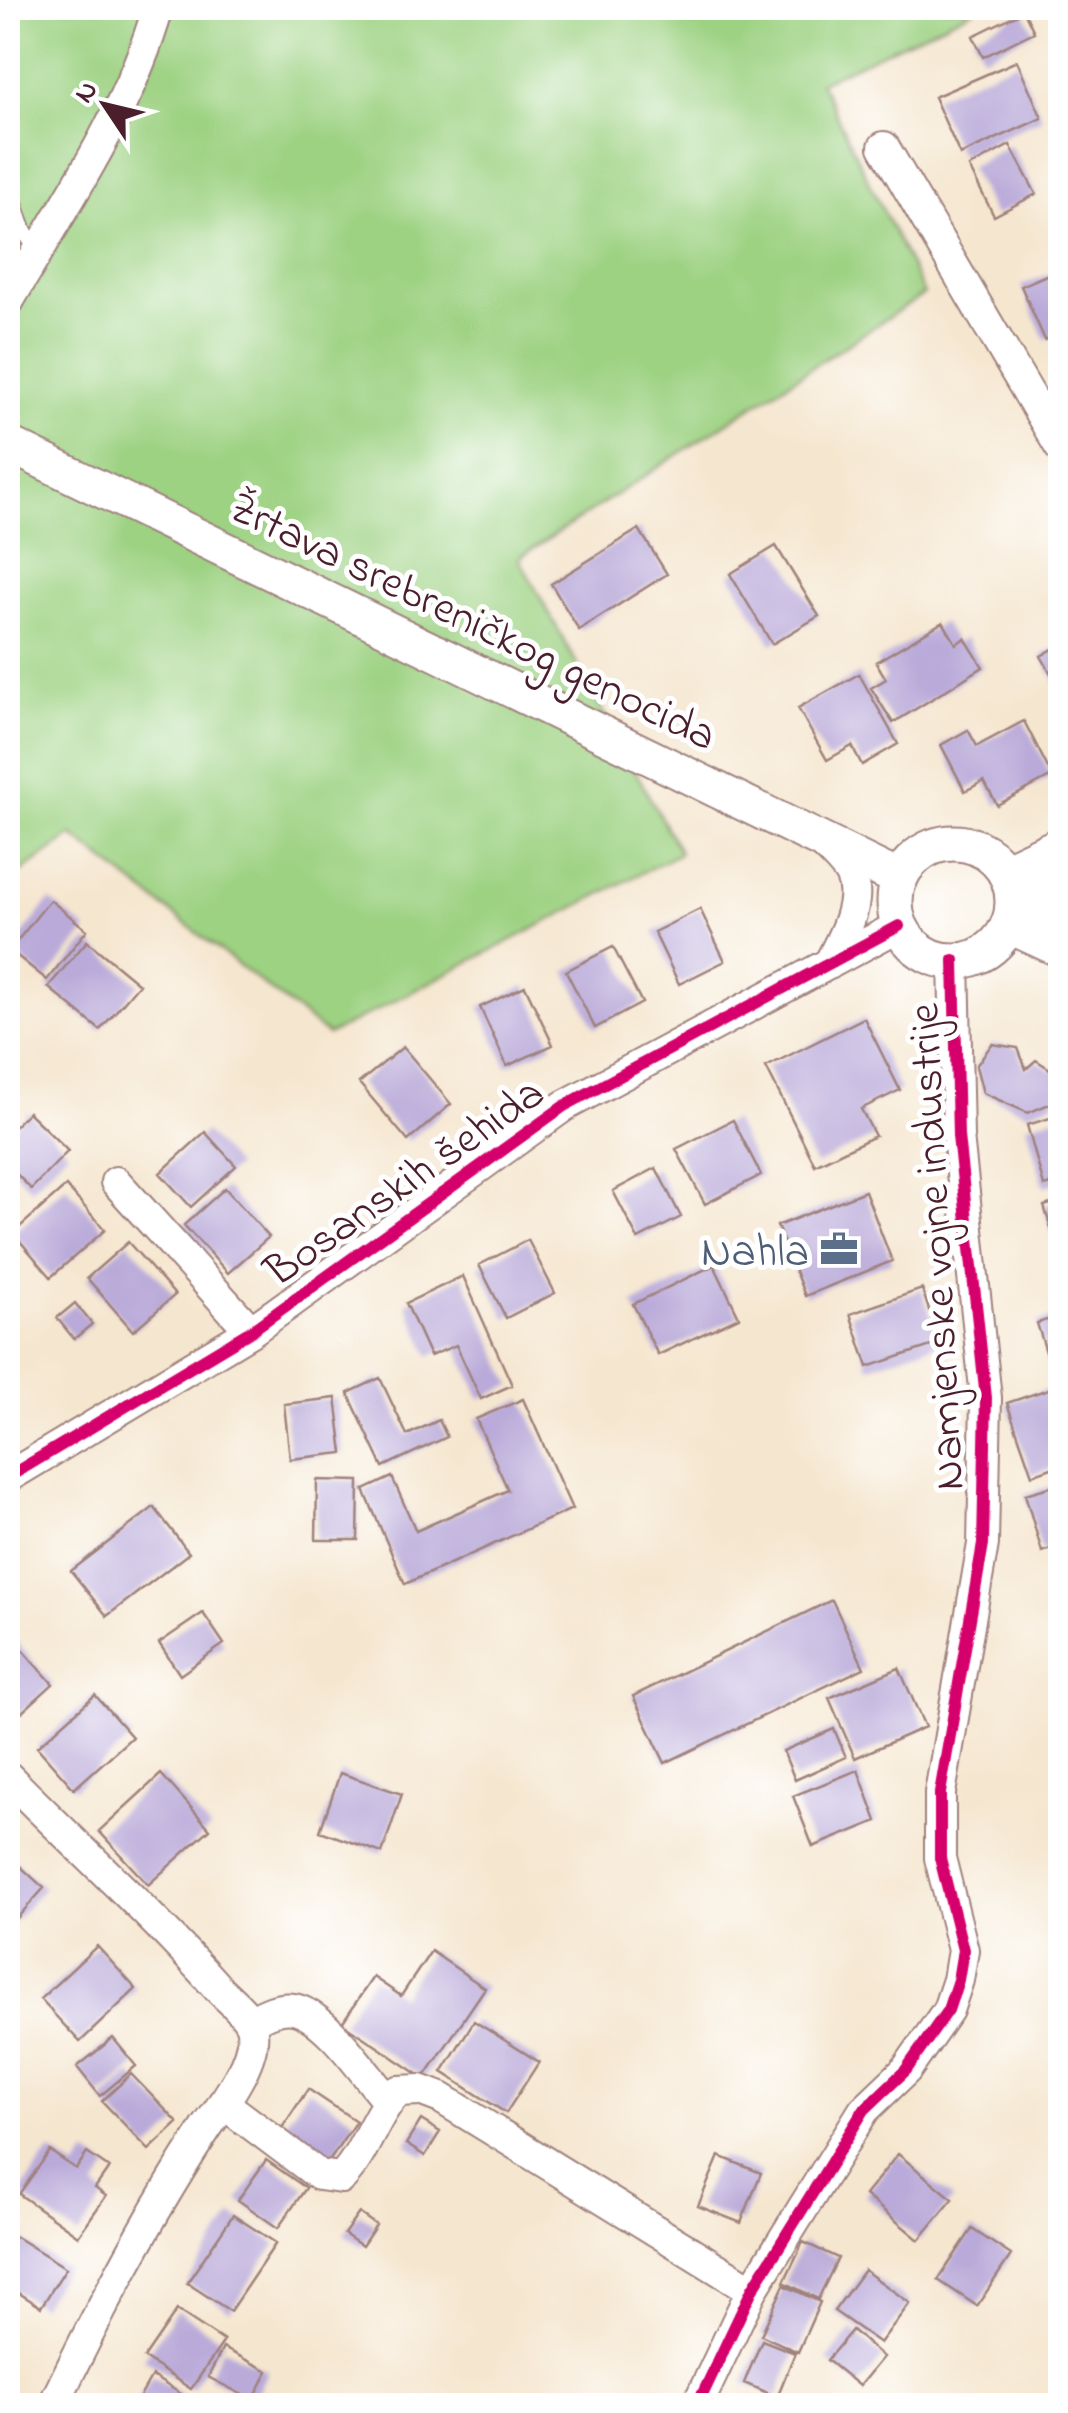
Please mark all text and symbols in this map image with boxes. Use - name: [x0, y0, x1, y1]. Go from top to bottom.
- north arrow: [55, 55, 155, 155]
- text: N: [65, 73, 110, 112]
- street label: Žrtava srebreničkog genocida: [216, 477, 727, 771]
- street label: Namjenske vojne industrije: [893, 1001, 985, 1492]
- street label: Bosanskih šehida: [252, 1063, 559, 1306]
- place label: Nahla: [701, 1221, 809, 1287]
- office icon: Nahla: [818, 1228, 860, 1270]

